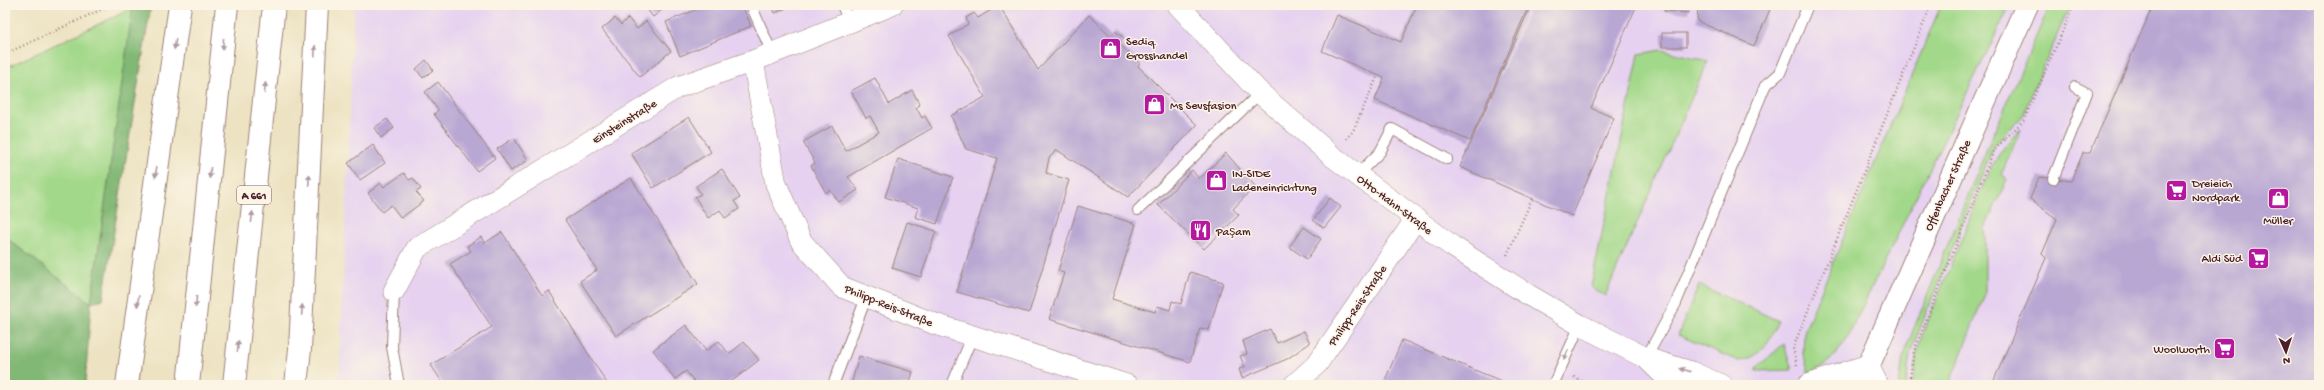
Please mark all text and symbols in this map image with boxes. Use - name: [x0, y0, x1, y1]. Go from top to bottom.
- shop icon: Sediq Grosshandel: [1097, 35, 1123, 61]
- place label: Sediq Grosshandel: [1126, 36, 1188, 64]
- one-way arrow: [172, 37, 178, 50]
- one-way arrow: [220, 38, 226, 50]
- one-way arrow: [312, 45, 319, 57]
- one-way arrow: [262, 82, 268, 94]
- shop icon: Ms Sevsfasion: [1141, 92, 1167, 118]
- street label: Einsteinstraße: [590, 97, 661, 148]
- place label: Ms Sevsfasion: [1170, 100, 1237, 114]
- street label: Offenbacher Straße: [1922, 137, 1976, 233]
- one-way arrow: [153, 166, 159, 178]
- one-way arrow: [207, 167, 213, 179]
- shop icon: IN-SIDE Ladeneinrichtung: [1204, 167, 1230, 193]
- place label: IN-SIDE Ladeneinrichtung: [1232, 168, 1317, 196]
- one-way arrow: [306, 173, 312, 186]
- street label: Otto-Hahn-Straße: [1353, 173, 1435, 239]
- supermarket icon: Dreieich Nordpark: [2164, 177, 2190, 203]
- place label: Dreieich Nordpark: [2191, 178, 2241, 206]
- road number: A 661: [237, 186, 271, 204]
- shop icon: Müller: [2265, 186, 2291, 212]
- one-way arrow: [248, 211, 255, 223]
- place label: Müller: [2263, 215, 2295, 229]
- restaurant icon: Paşam: [1188, 218, 1214, 244]
- place label: Paşam: [1215, 226, 1251, 240]
- supermarket icon: Aldi Süd: [2245, 245, 2271, 271]
- place label: Aldi Süd: [2202, 253, 2243, 267]
- street label: Philipp-Reis-Straße: [1326, 262, 1391, 350]
- street label: Philipp-Reis-Straße: [841, 282, 935, 331]
- one-way arrow: [135, 295, 141, 307]
- one-way arrow: [193, 296, 199, 308]
- one-way arrow: [299, 304, 306, 316]
- north arrow: [2266, 332, 2306, 372]
- supermarket icon: Woolworth: [2212, 336, 2238, 362]
- one-way arrow: [235, 340, 241, 352]
- place label: Woolworth: [2154, 344, 2211, 358]
- one-way arrow: [1563, 349, 1569, 361]
- text: N: [2283, 354, 2290, 366]
- one-way arrow: [1679, 367, 1691, 373]

